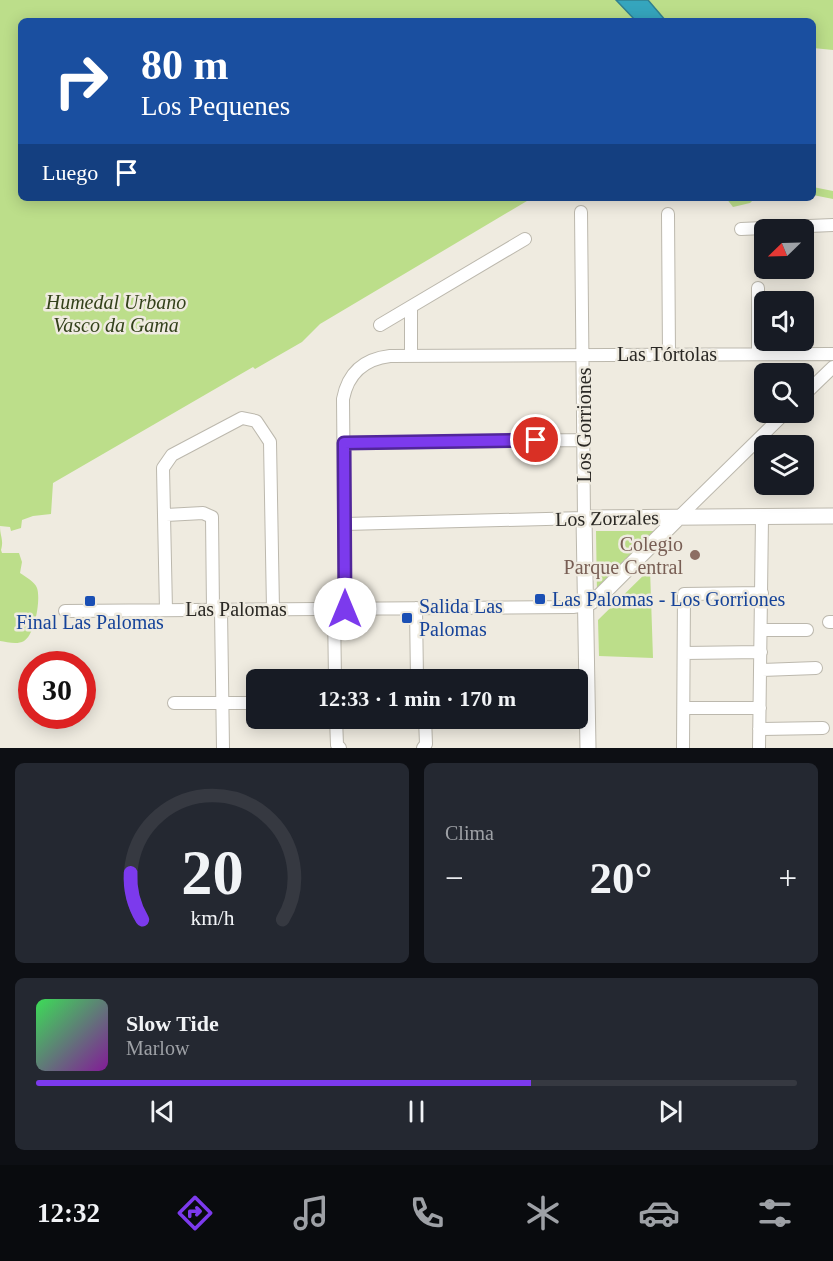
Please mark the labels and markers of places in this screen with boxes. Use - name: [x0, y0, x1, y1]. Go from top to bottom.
- pin: [510, 414, 561, 465]
- place label: Colegio Parque Central: [564, 533, 683, 579]
- marker: Colegio Parque Central: [688, 548, 702, 562]
- place label: Las Palomas - Los Gorriones: [552, 588, 786, 610]
- marker: Las Palomas - Los Gorriones: [533, 592, 547, 606]
- marker: Final Las Palomas: [83, 594, 97, 608]
- place label: Salida Las Palomas: [419, 595, 503, 640]
- place label: Final Las Palomas: [16, 611, 164, 633]
- marker: Salida Las Palomas: [400, 611, 414, 625]

